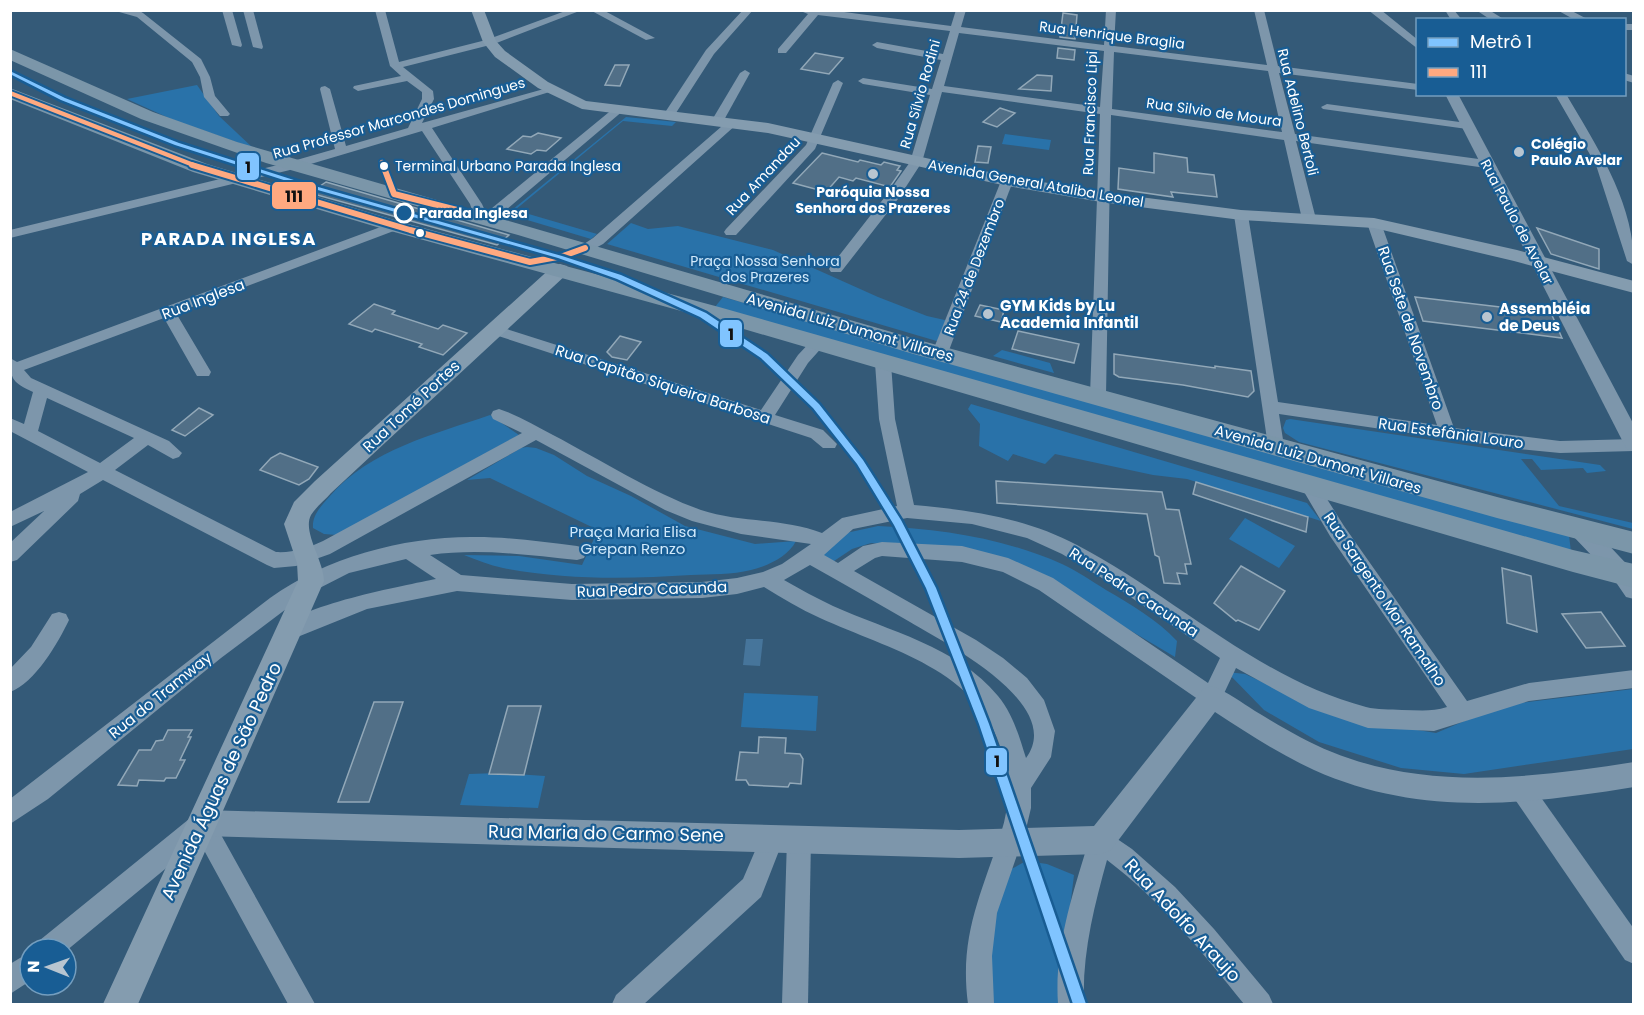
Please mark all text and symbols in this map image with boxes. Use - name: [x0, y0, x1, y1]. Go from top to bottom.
- street label: Rua Henrique Braglia: [1038, 16, 1186, 54]
- legend: [1416, 18, 1626, 96]
- text: Metrô 1: [1470, 29, 1532, 54]
- street label: Rua Sílvio Rodini: [895, 37, 945, 151]
- street label: Rua Adelino Bertoli: [1273, 46, 1323, 178]
- street label: Rua Francisco Lipi: [1078, 51, 1102, 175]
- text: 111: [1470, 59, 1487, 84]
- street label: Rua Professor Marcondes Domingues: [271, 72, 527, 164]
- street label: Rua Silvio de Moura: [1145, 93, 1283, 131]
- street label: Rua Amandau: [721, 132, 805, 220]
- place label: Colégio Paulo Avelar: [1531, 134, 1622, 170]
- marker: Colégio Paulo Avelar: [1512, 145, 1526, 159]
- line badge: 1: [236, 152, 260, 181]
- street label: Avenida General Ataliba Leonel: [927, 154, 1145, 212]
- text: 1: [245, 156, 251, 179]
- place label: Terminal Urbano Parada Inglesa: [395, 156, 621, 176]
- street label: Rua Paulo de Avelar: [1475, 156, 1559, 288]
- marker: Terminal Urbano Parada Inglesa: [378, 160, 390, 172]
- marker: Paróquia Nossa Senhora dos Prazeres: [866, 167, 880, 181]
- line badge: 111: [271, 181, 317, 210]
- place label: Paróquia Nossa Senhora dos Prazeres: [796, 182, 951, 218]
- text: 111: [285, 185, 303, 208]
- street label: Rua 24 de Dezembro: [939, 196, 1009, 338]
- marker: Parada Inglesa: [394, 203, 414, 223]
- place label: Parada Inglesa: [419, 203, 528, 223]
- district label: PARADA INGLESA: [141, 226, 317, 251]
- unlabelled marker: [414, 227, 426, 239]
- street label: Rua Sete de Novembro: [1373, 243, 1449, 413]
- park label: Praça Nossa Senhora dos Prazeres: [690, 251, 840, 287]
- street label: Rua Inglesa: [159, 274, 247, 324]
- street label: Avenida Luiz Dumont Villares: [744, 287, 956, 367]
- place label: GYM Kids by Lu Academia Infantil: [1000, 295, 1139, 333]
- place label: Assembléia de Deus: [1499, 298, 1590, 336]
- marker: GYM Kids by Lu Academia Infantil: [981, 307, 995, 321]
- marker: Assembléia de Deus: [1480, 310, 1494, 324]
- line badge: 1: [719, 319, 743, 348]
- text: 1: [728, 323, 734, 346]
- street label: Rua Capitão Siqueira Barbosa: [553, 339, 773, 429]
- street label: Rua Tomé Portes: [358, 355, 464, 457]
- street label: Rua Estefânia Louro: [1377, 412, 1525, 454]
- street label: Avenida Luiz Dumont Villares: [1212, 419, 1424, 499]
- street label: Rua Sargento Mor Ramalho: [1319, 508, 1451, 690]
- park label: Praça Maria Elisa Grepan Renzo: [569, 521, 697, 559]
- street label: Rua Pedro Cacunda: [1065, 542, 1203, 642]
- street label: Rua Pedro Cacunda: [576, 576, 728, 602]
- street label: Rua do Tramway: [104, 647, 216, 743]
- street label: Avenida Águas de São Pedro: [155, 658, 287, 904]
- line badge: 1: [985, 747, 1008, 776]
- text: 1: [994, 750, 1000, 773]
- street label: Rua Maria do Carmo Sene: [488, 818, 724, 848]
- street label: Rua Adolfo Araujo: [1119, 853, 1247, 987]
- north arrow: [18, 937, 78, 997]
- text: N: [22, 961, 45, 973]

